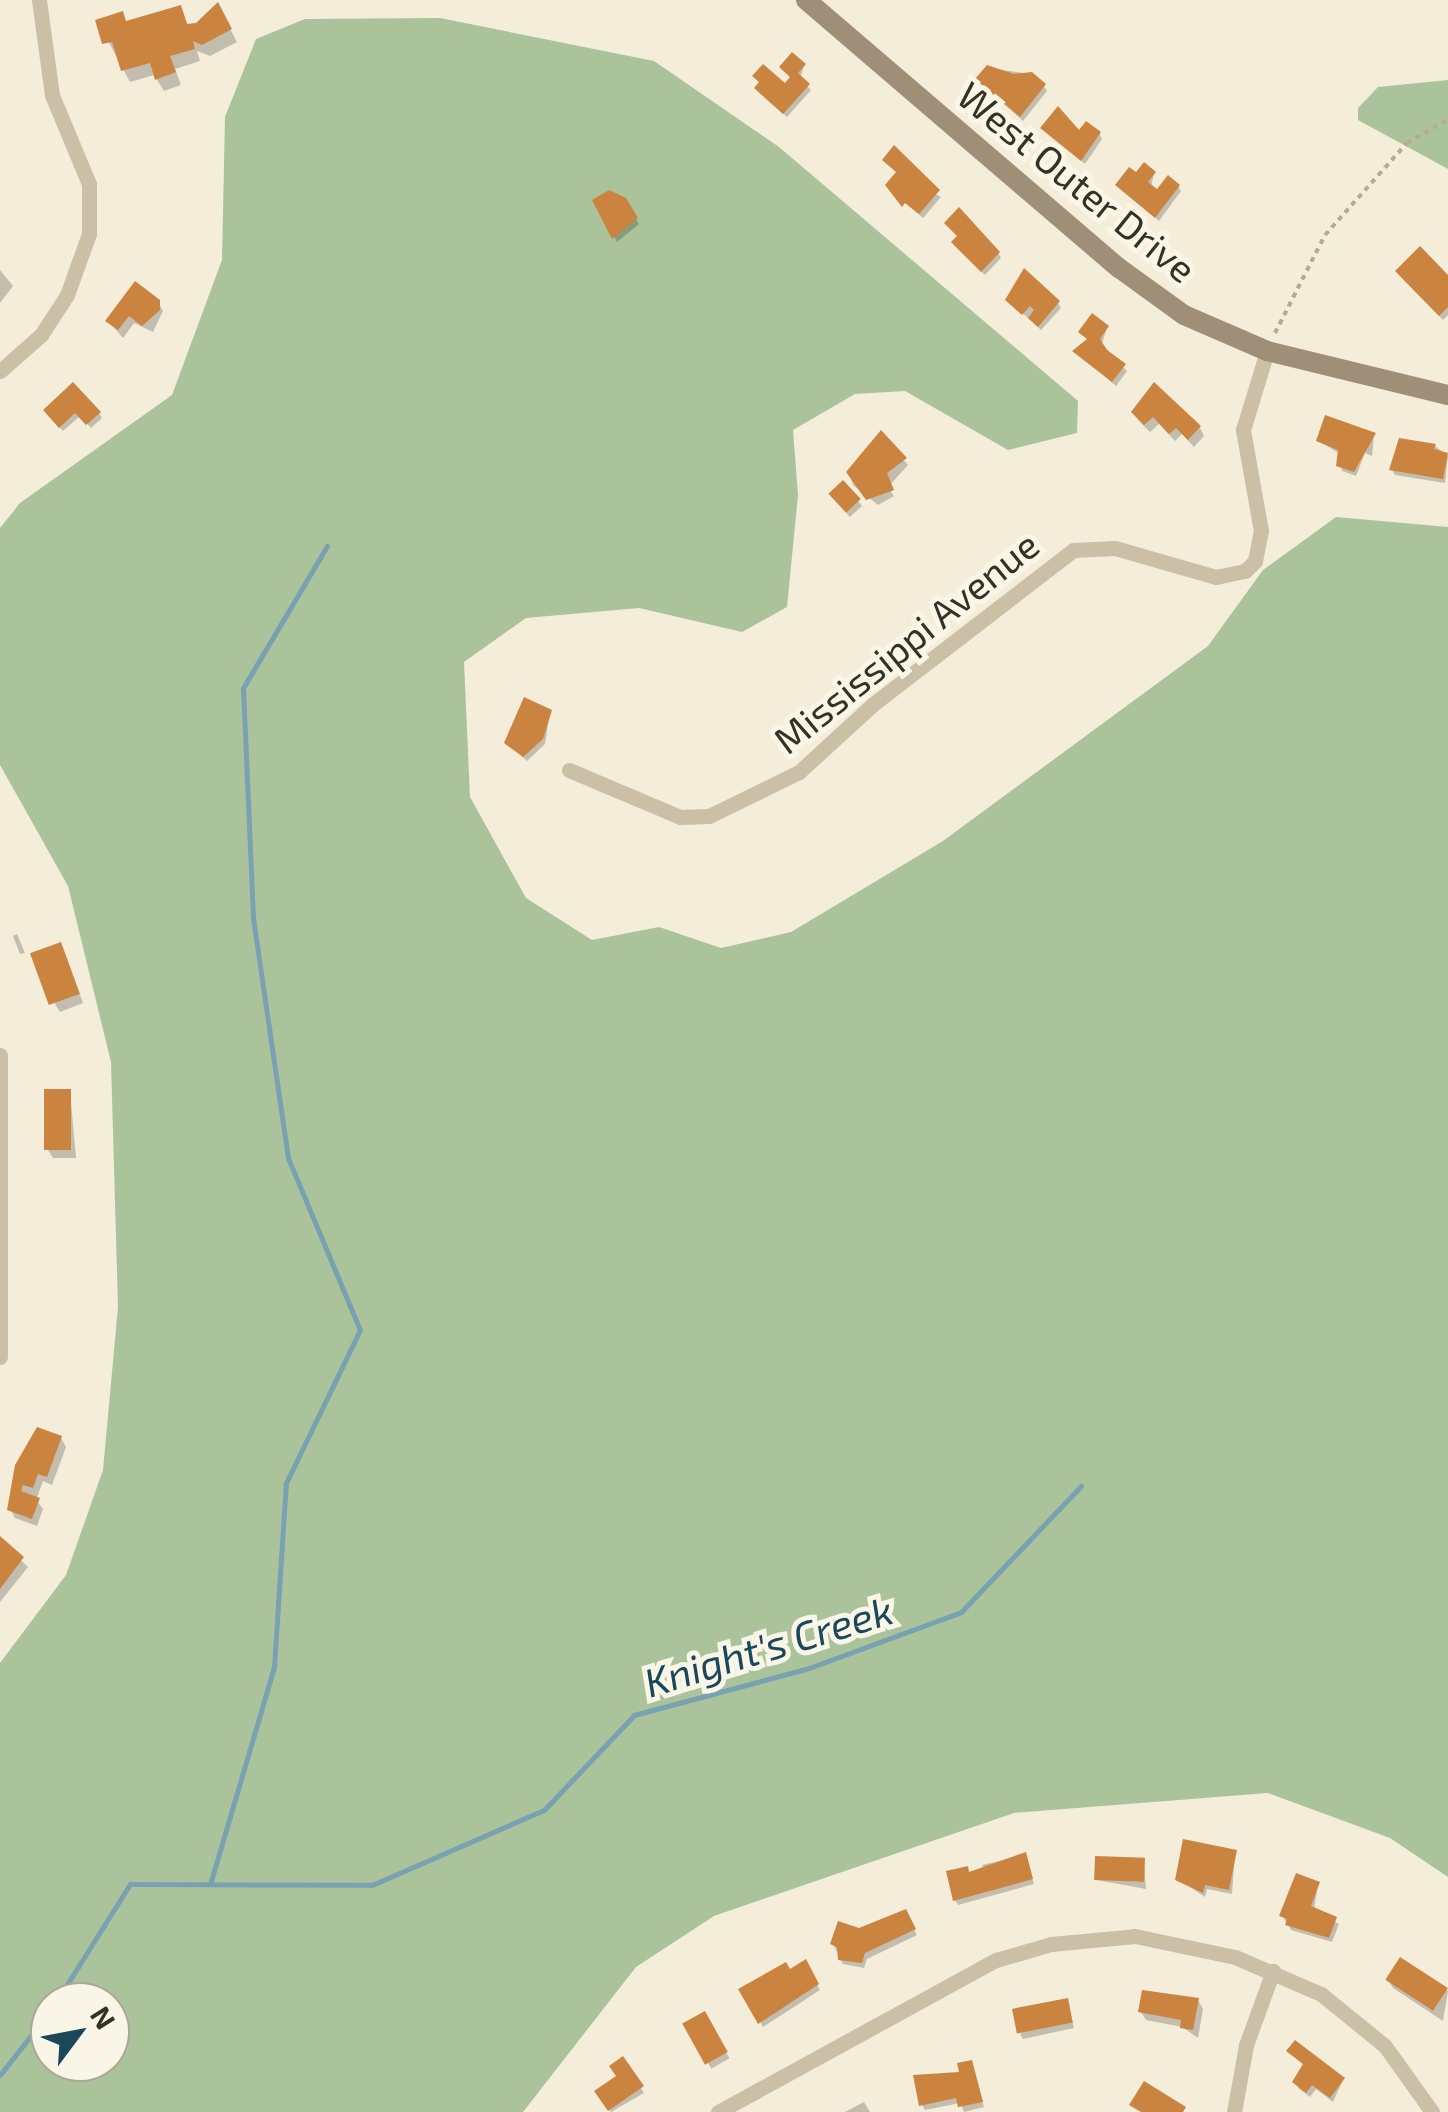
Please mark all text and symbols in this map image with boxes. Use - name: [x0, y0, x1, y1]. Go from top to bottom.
- street label: West Outer Drive: [948, 72, 1206, 292]
- street label: Mississippi Avenue: [764, 521, 1048, 763]
- water label: Knight's Creek: [638, 1584, 898, 1706]
- north arrow: [30, 1982, 130, 2082]
- text: N: [84, 2000, 124, 2035]

